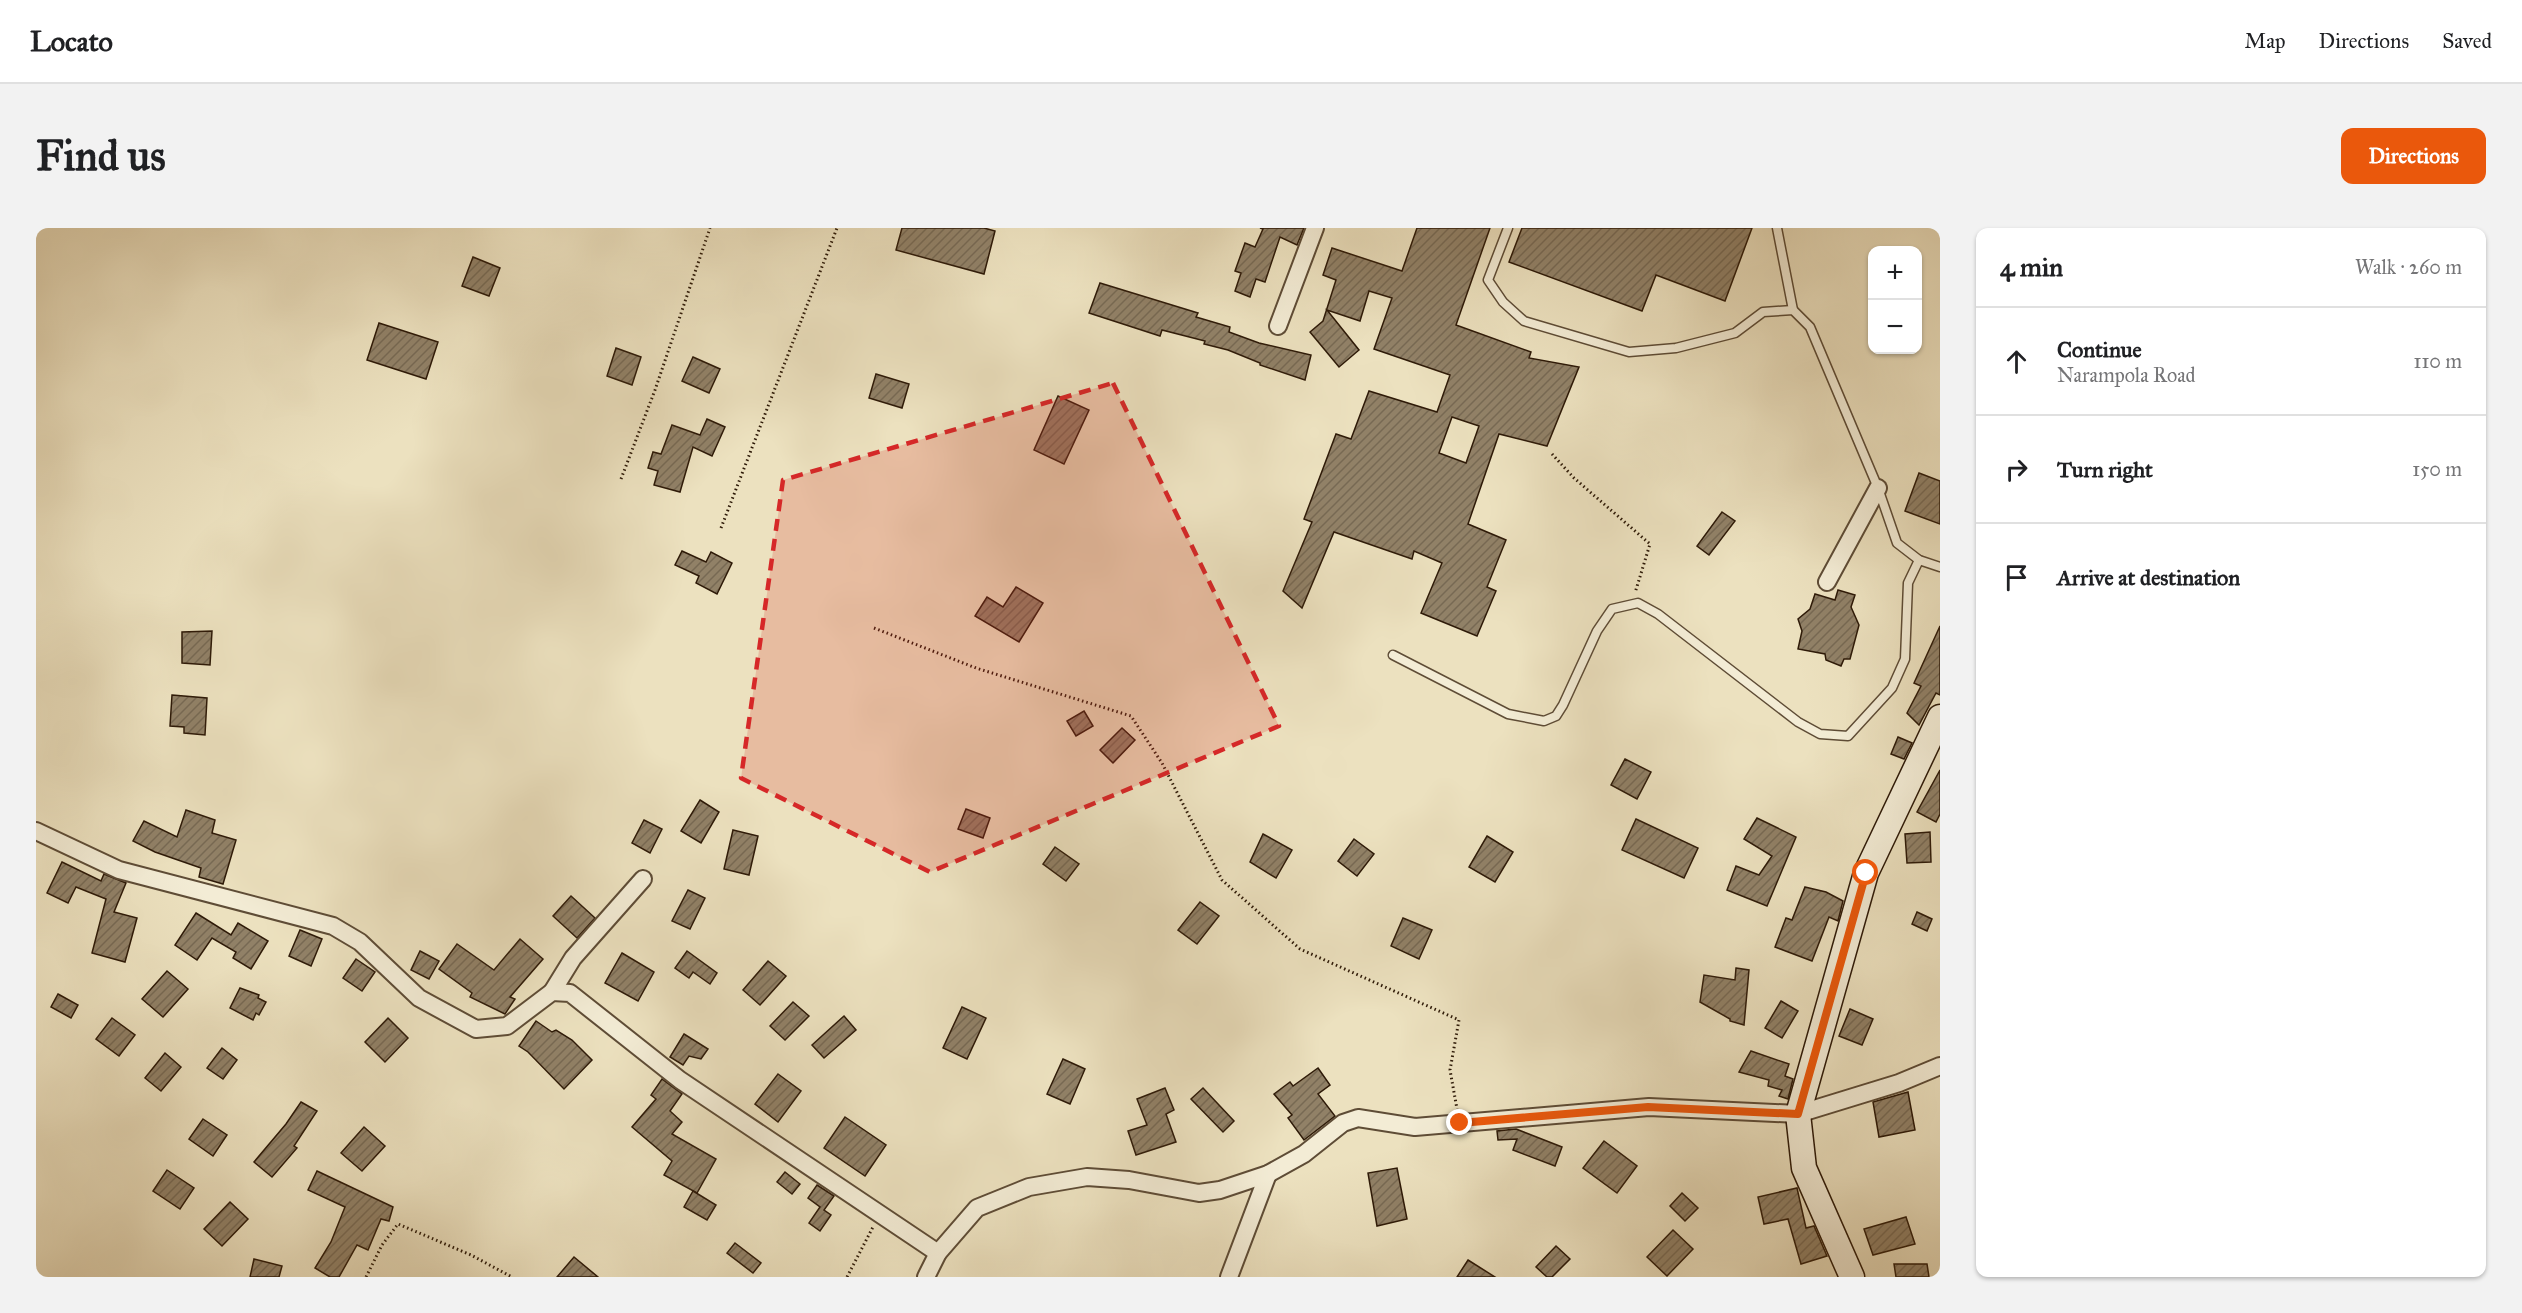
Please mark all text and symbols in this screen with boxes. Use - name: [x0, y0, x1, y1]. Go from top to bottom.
- text: Locato: [30, 24, 113, 59]
- text: Map: [2245, 28, 2286, 54]
- text: Directions: [2319, 28, 2409, 54]
- text: Saved: [2442, 28, 2492, 54]
- button: Directions: [2341, 128, 2486, 184]
- text: Find us: [36, 130, 166, 182]
- map controls: [1868, 246, 1922, 354]
- button: +: [1868, 246, 1922, 300]
- text: 4 min: [2000, 251, 2063, 283]
- text: Walk · 260 m: [2355, 255, 2462, 279]
- button: −: [1868, 300, 1922, 354]
- text: Continue: [2057, 336, 2142, 363]
- icon: ahead: [2000, 345, 2033, 378]
- text: 110 m: [2414, 349, 2462, 373]
- text: Narampola Road: [2057, 363, 2196, 387]
- icon: right: [2000, 453, 2033, 486]
- text: Turn right: [2057, 456, 2153, 483]
- text: 150 m: [2412, 457, 2462, 481]
- icon: arrive: [2000, 561, 2033, 594]
- text: Arrive at destination: [2057, 564, 2240, 591]
- route start: [1852, 859, 1878, 885]
- route end: [1446, 1109, 1472, 1135]

